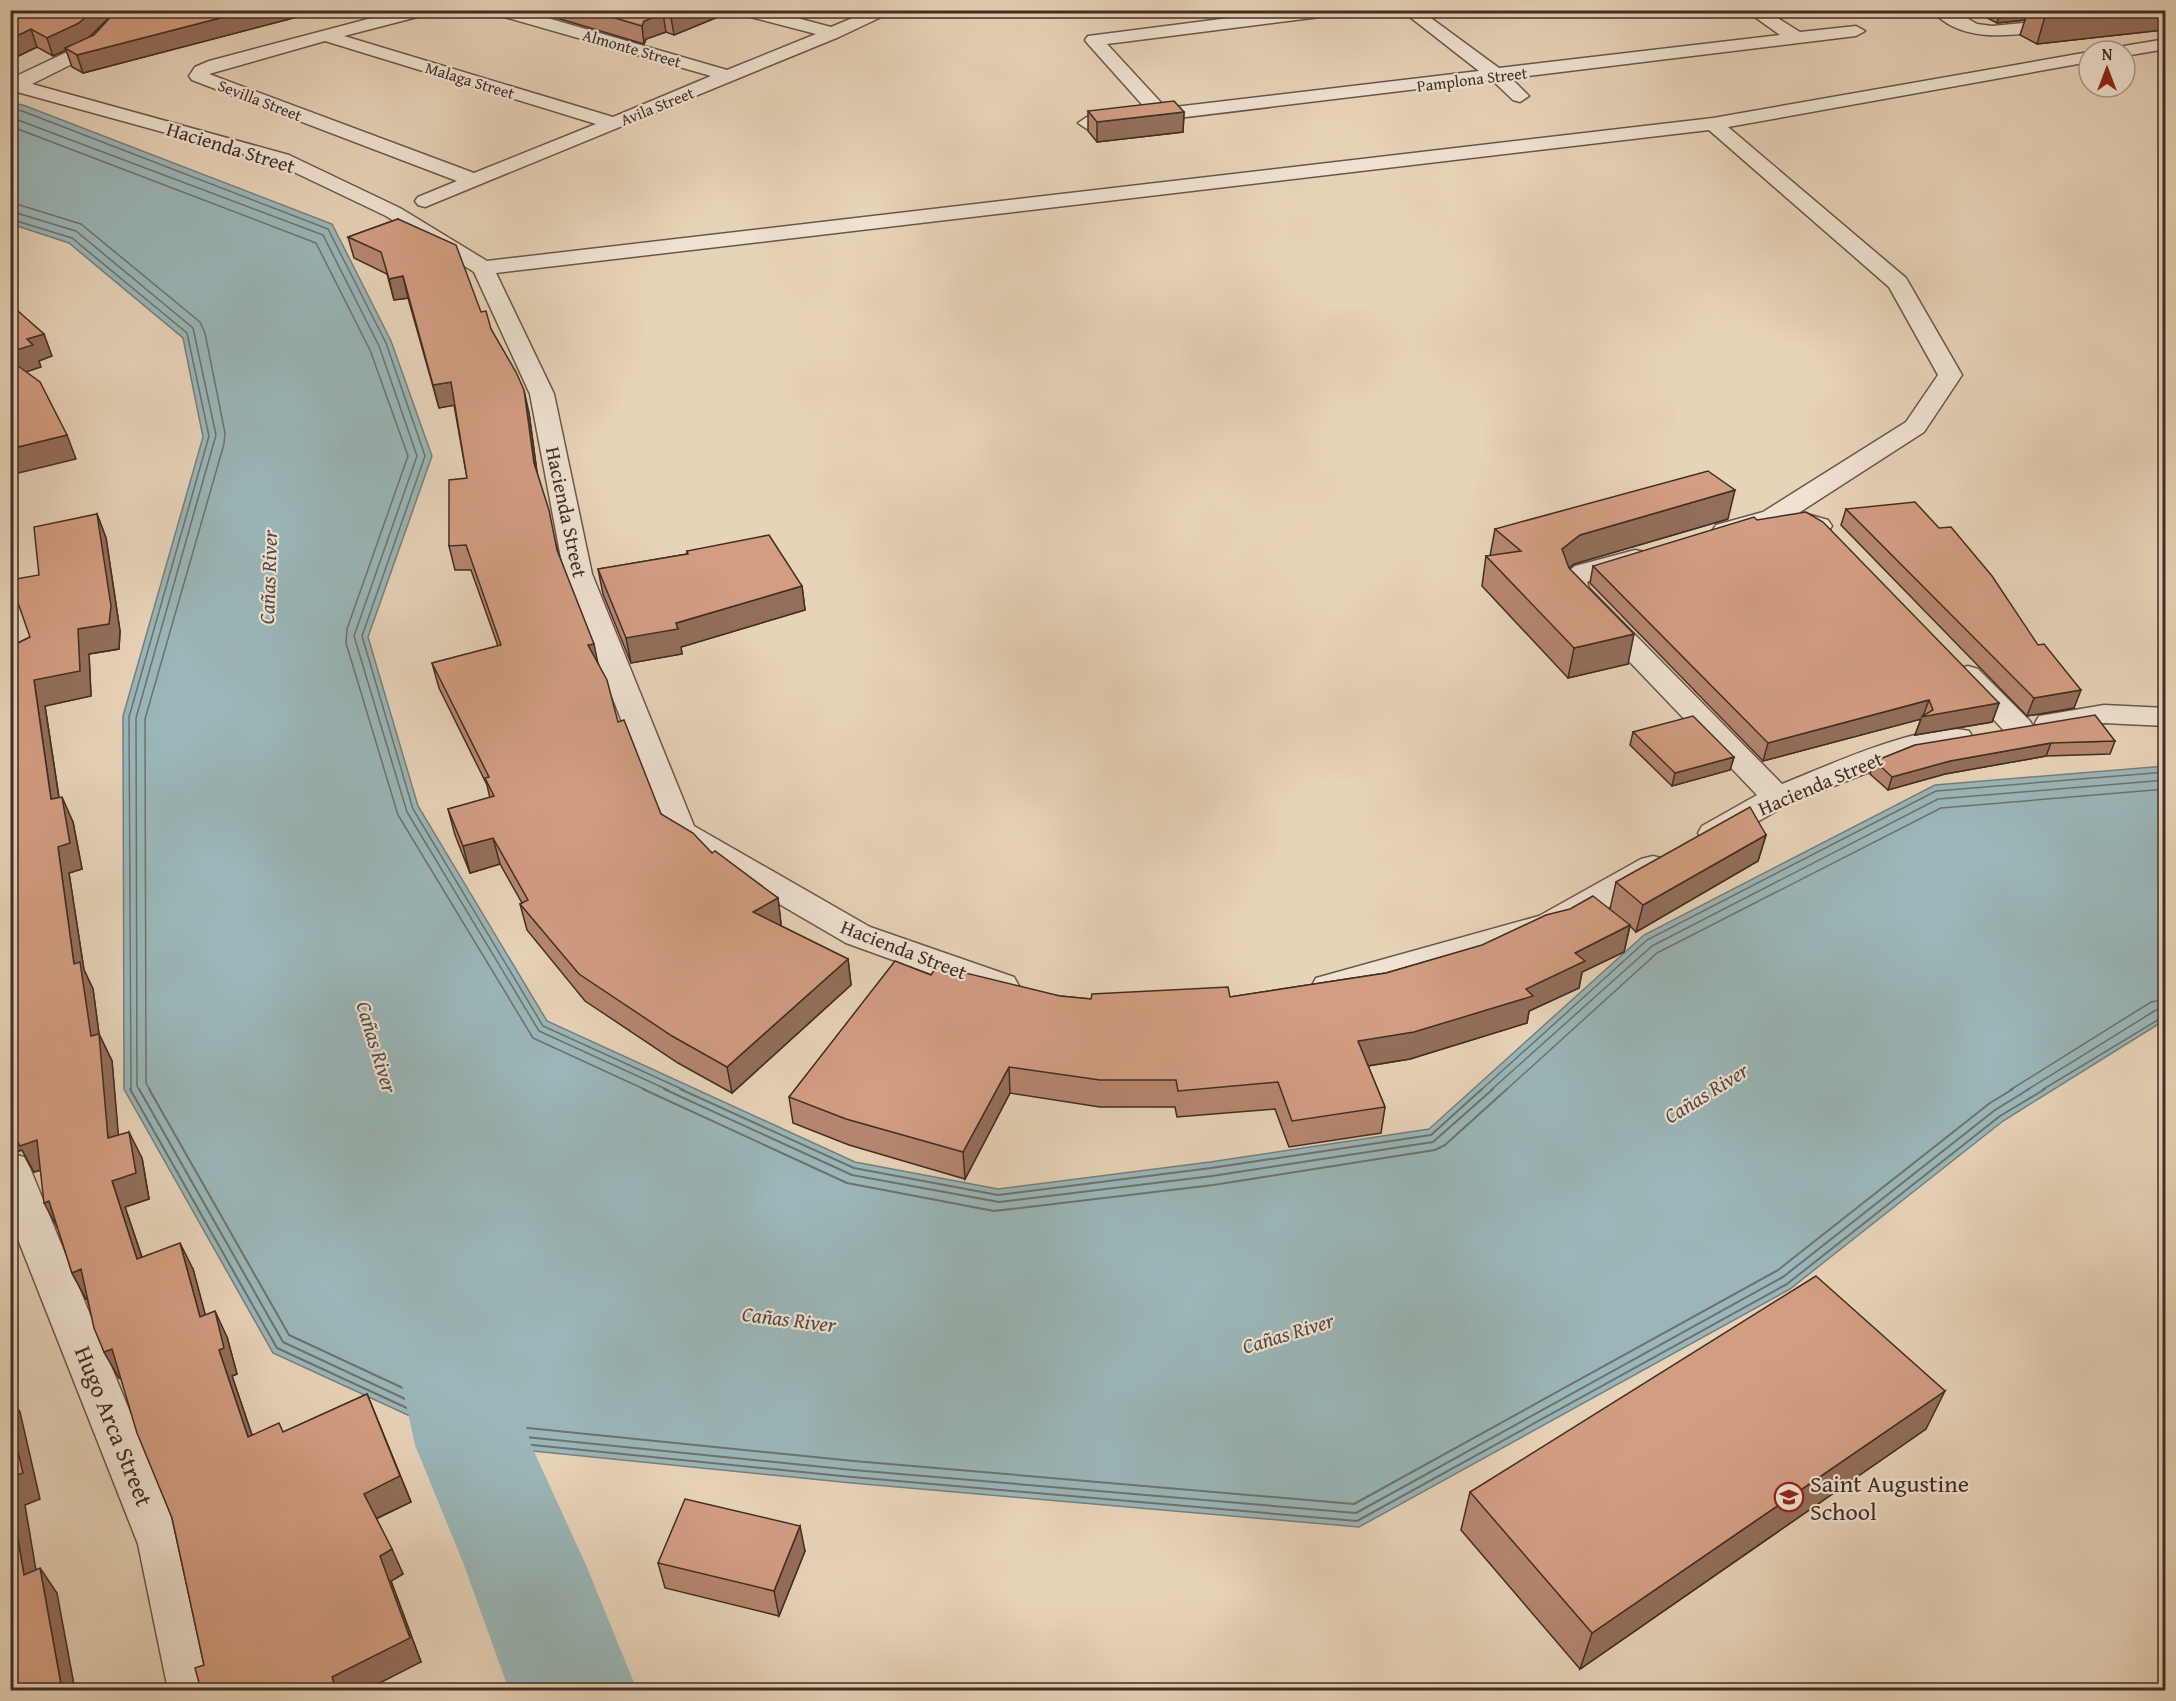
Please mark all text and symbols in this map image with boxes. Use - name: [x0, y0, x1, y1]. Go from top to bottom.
- street label: Almonte Street: [580, 22, 684, 74]
- north arrow: [2077, 39, 2137, 99]
- text: N: [2102, 42, 2113, 66]
- street label: Malaga Street: [422, 55, 518, 105]
- street label: Pamplona Street: [1415, 60, 1529, 98]
- street label: Sevilla Street: [214, 73, 306, 127]
- street label: Avila Street: [617, 80, 698, 132]
- street label: Hacienda Street: [163, 114, 299, 180]
- street label: Hacienda Street: [539, 444, 595, 580]
- water label: Cañas River: [251, 528, 285, 625]
- street label: Hacienda Street: [1753, 744, 1887, 822]
- street label: Hacienda Street: [837, 912, 971, 986]
- water label: Cañas River: [348, 997, 406, 1098]
- water label: Cañas River: [1658, 1054, 1755, 1131]
- water label: Cañas River: [740, 1298, 839, 1340]
- water label: Cañas River: [1238, 1304, 1339, 1362]
- street label: Hugo Arca Street: [66, 1340, 162, 1512]
- place label: Saint Augustine School: [1810, 1466, 1969, 1529]
- school or university icon: Saint Augustine School: [1773, 1481, 1805, 1513]

